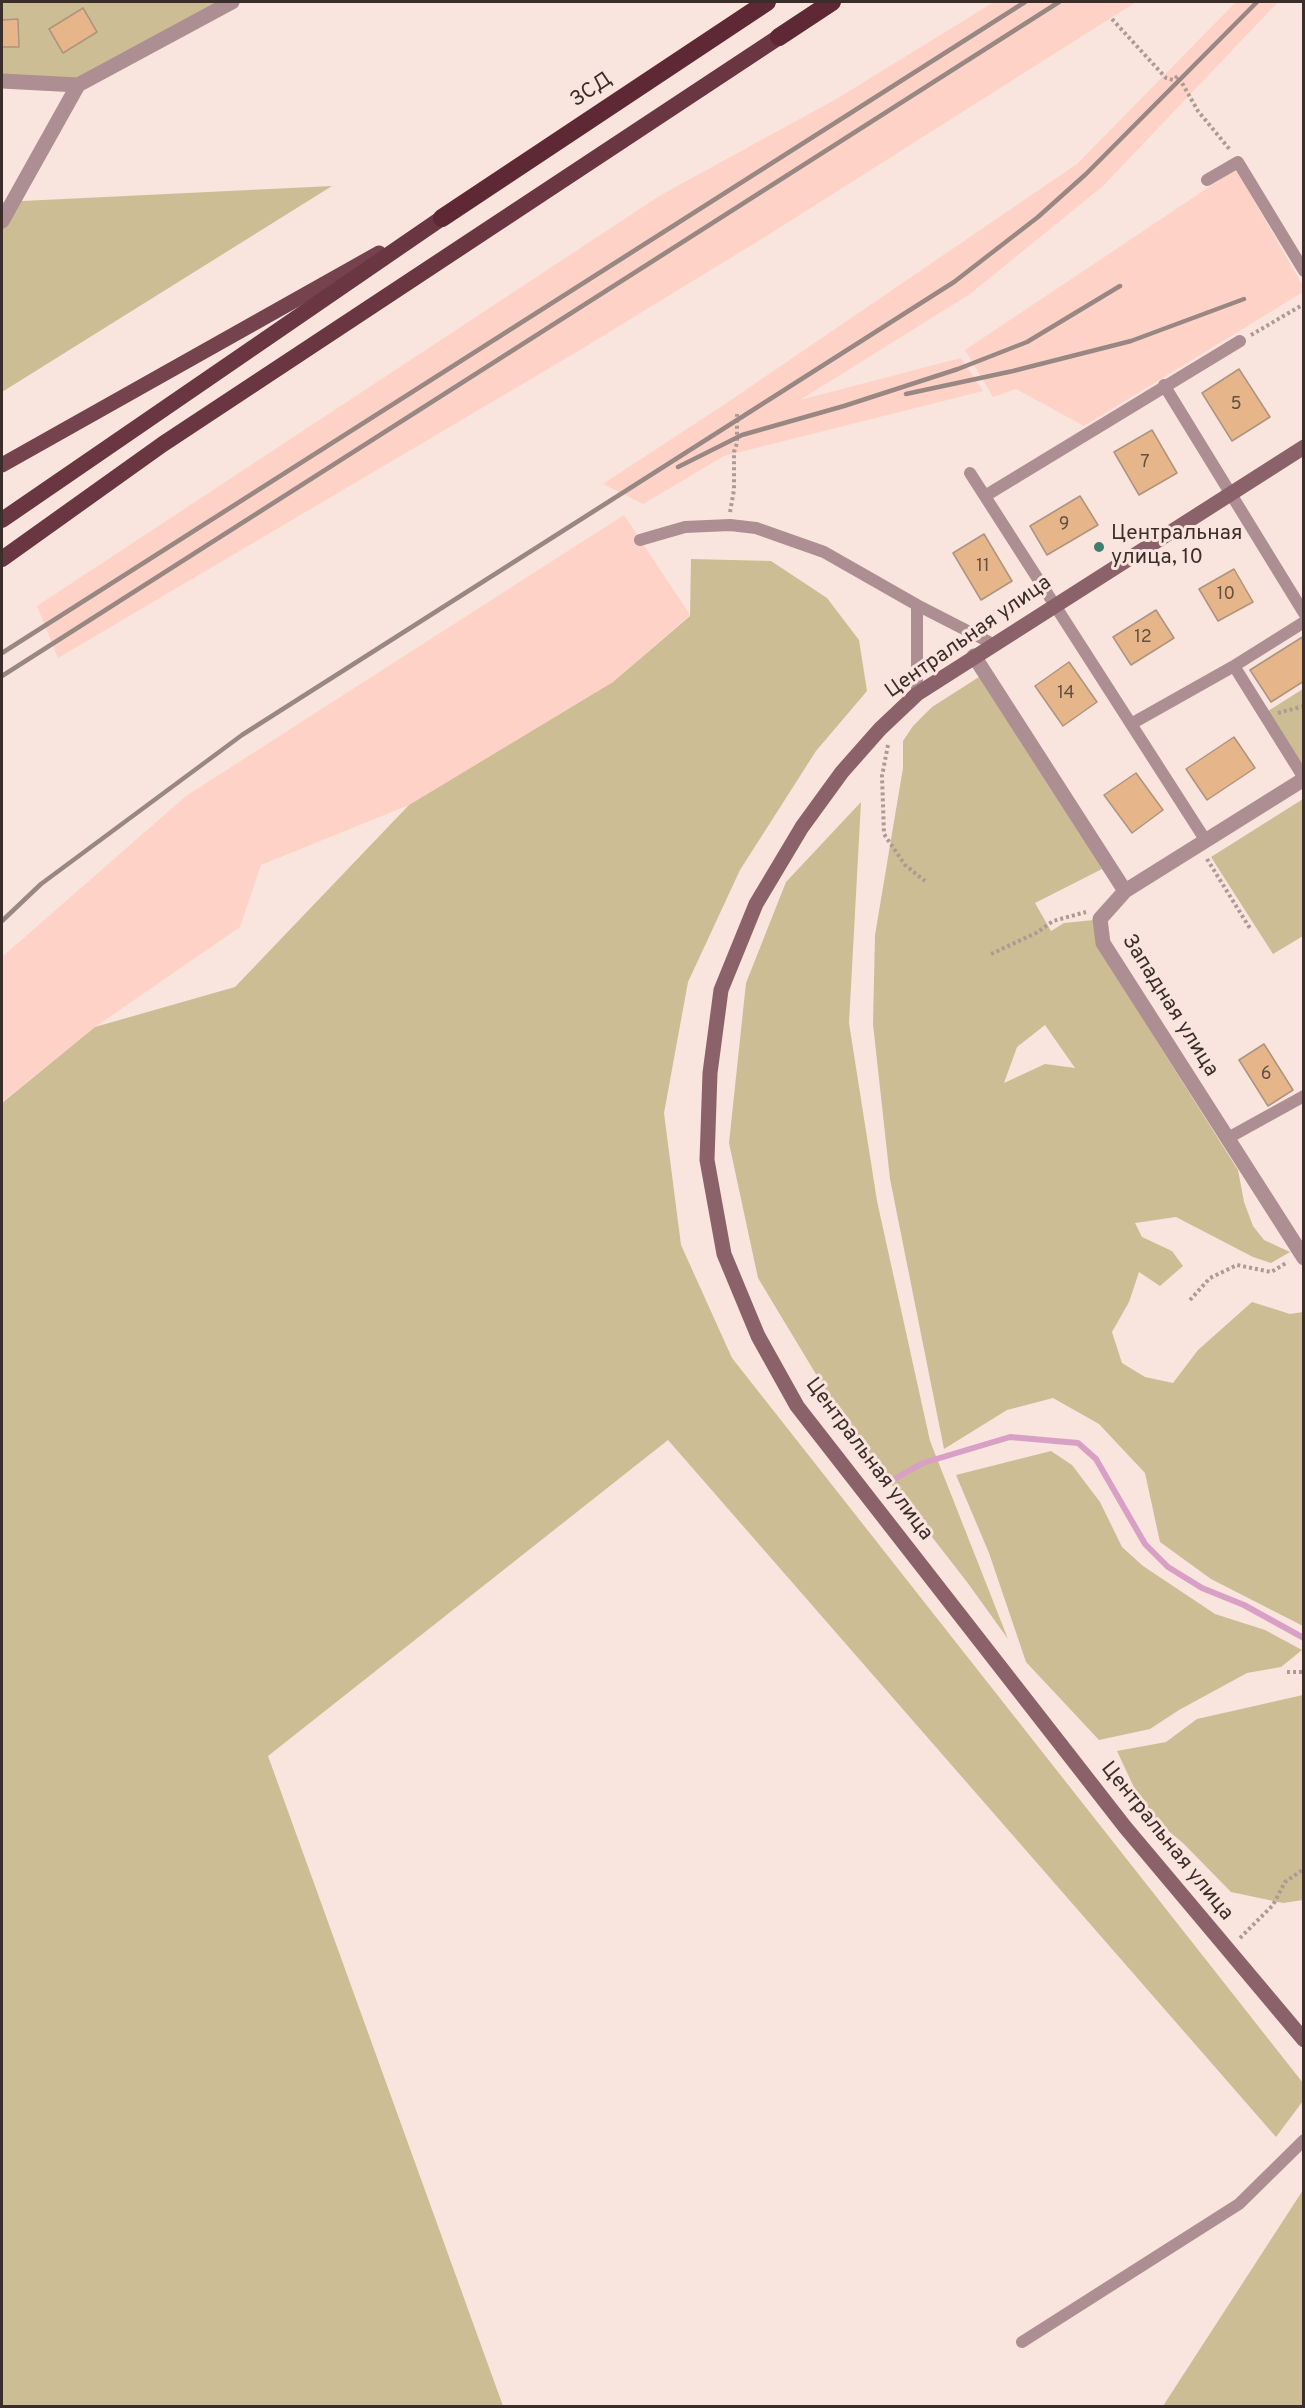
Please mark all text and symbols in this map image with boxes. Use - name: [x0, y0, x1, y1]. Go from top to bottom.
- street label: ЗСД: [566, 68, 618, 114]
- house number: 5: [1230, 394, 1242, 416]
- house number: 7: [1140, 452, 1150, 474]
- house number: 9: [1059, 514, 1069, 536]
- place label: Центральная улица, 10: [1111, 522, 1243, 572]
- marker: Центральная улица, 10: [1092, 540, 1106, 554]
- house number: 11: [976, 556, 990, 578]
- street label: Центральная улица: [881, 571, 1057, 705]
- house number: 10: [1217, 584, 1235, 606]
- house number: 12: [1134, 627, 1152, 649]
- house number: 14: [1057, 683, 1075, 705]
- street label: Западная улица: [1115, 930, 1223, 1082]
- house number: 6: [1261, 1064, 1271, 1086]
- street label: Центральная улица: [799, 1374, 937, 1546]
- street label: Центральная улица: [1094, 1758, 1238, 1926]

